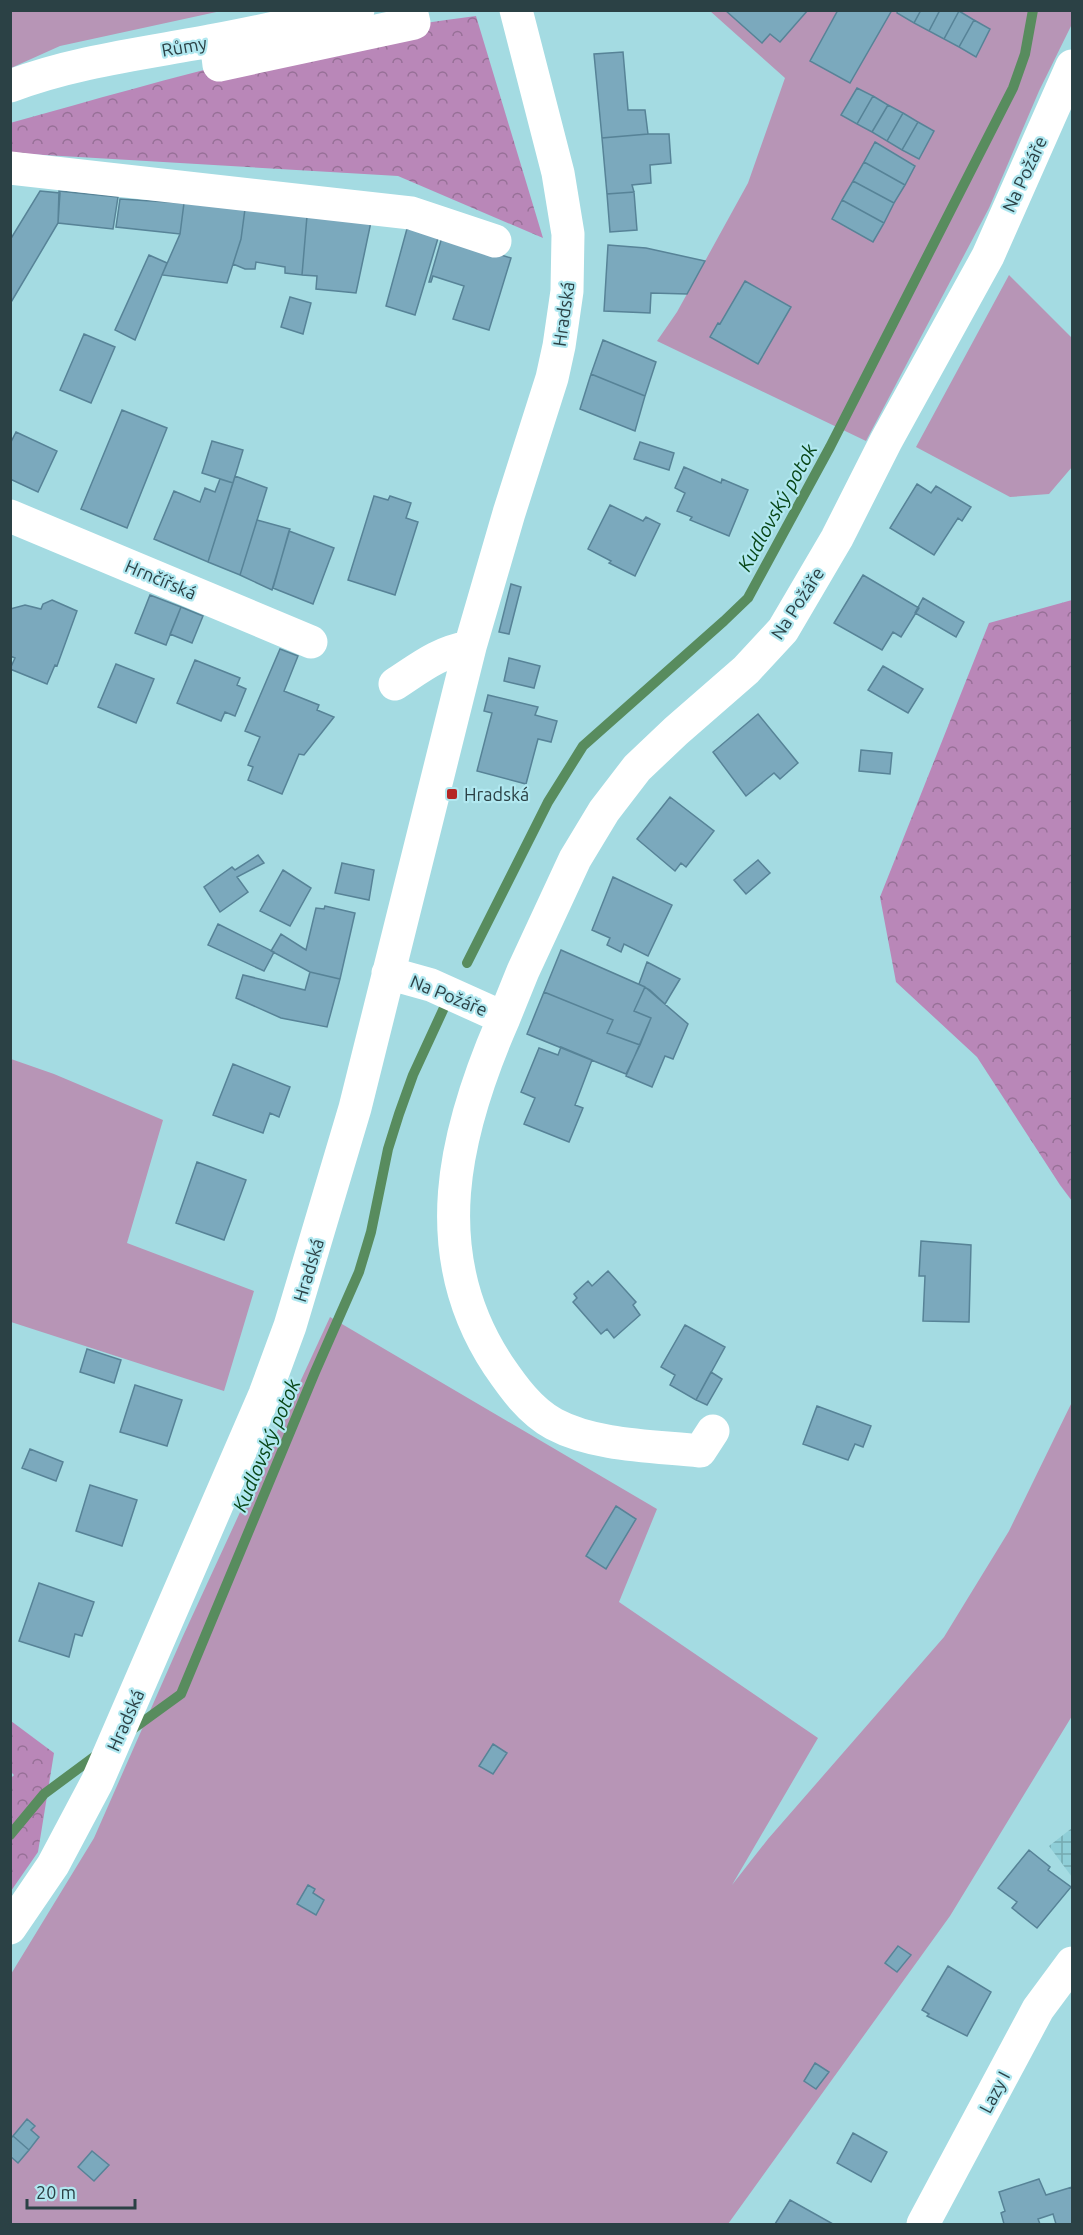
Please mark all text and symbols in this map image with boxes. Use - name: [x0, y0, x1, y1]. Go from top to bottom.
- street label: Růmy: [160, 32, 209, 60]
- street label: Na Požáře: [998, 133, 1050, 215]
- street label: Hradská: [549, 280, 577, 348]
- water label: Kudlovský potok: [732, 439, 822, 575]
- street label: Hrnčířská: [122, 555, 200, 603]
- street label: Na Požáře: [766, 563, 828, 643]
- place label: Hradská: [464, 784, 529, 804]
- marker: Hradská: [445, 787, 459, 801]
- street label: Na Požáře: [408, 970, 490, 1020]
- street label: Hradská: [289, 1236, 327, 1304]
- water label: Kudlovský potok: [228, 1374, 305, 1515]
- street label: Hradská: [103, 1686, 147, 1754]
- street label: Lazy I: [975, 2068, 1013, 2116]
- scale bar: [27, 2172, 135, 2210]
- text: 20 m: [36, 2182, 76, 2202]

